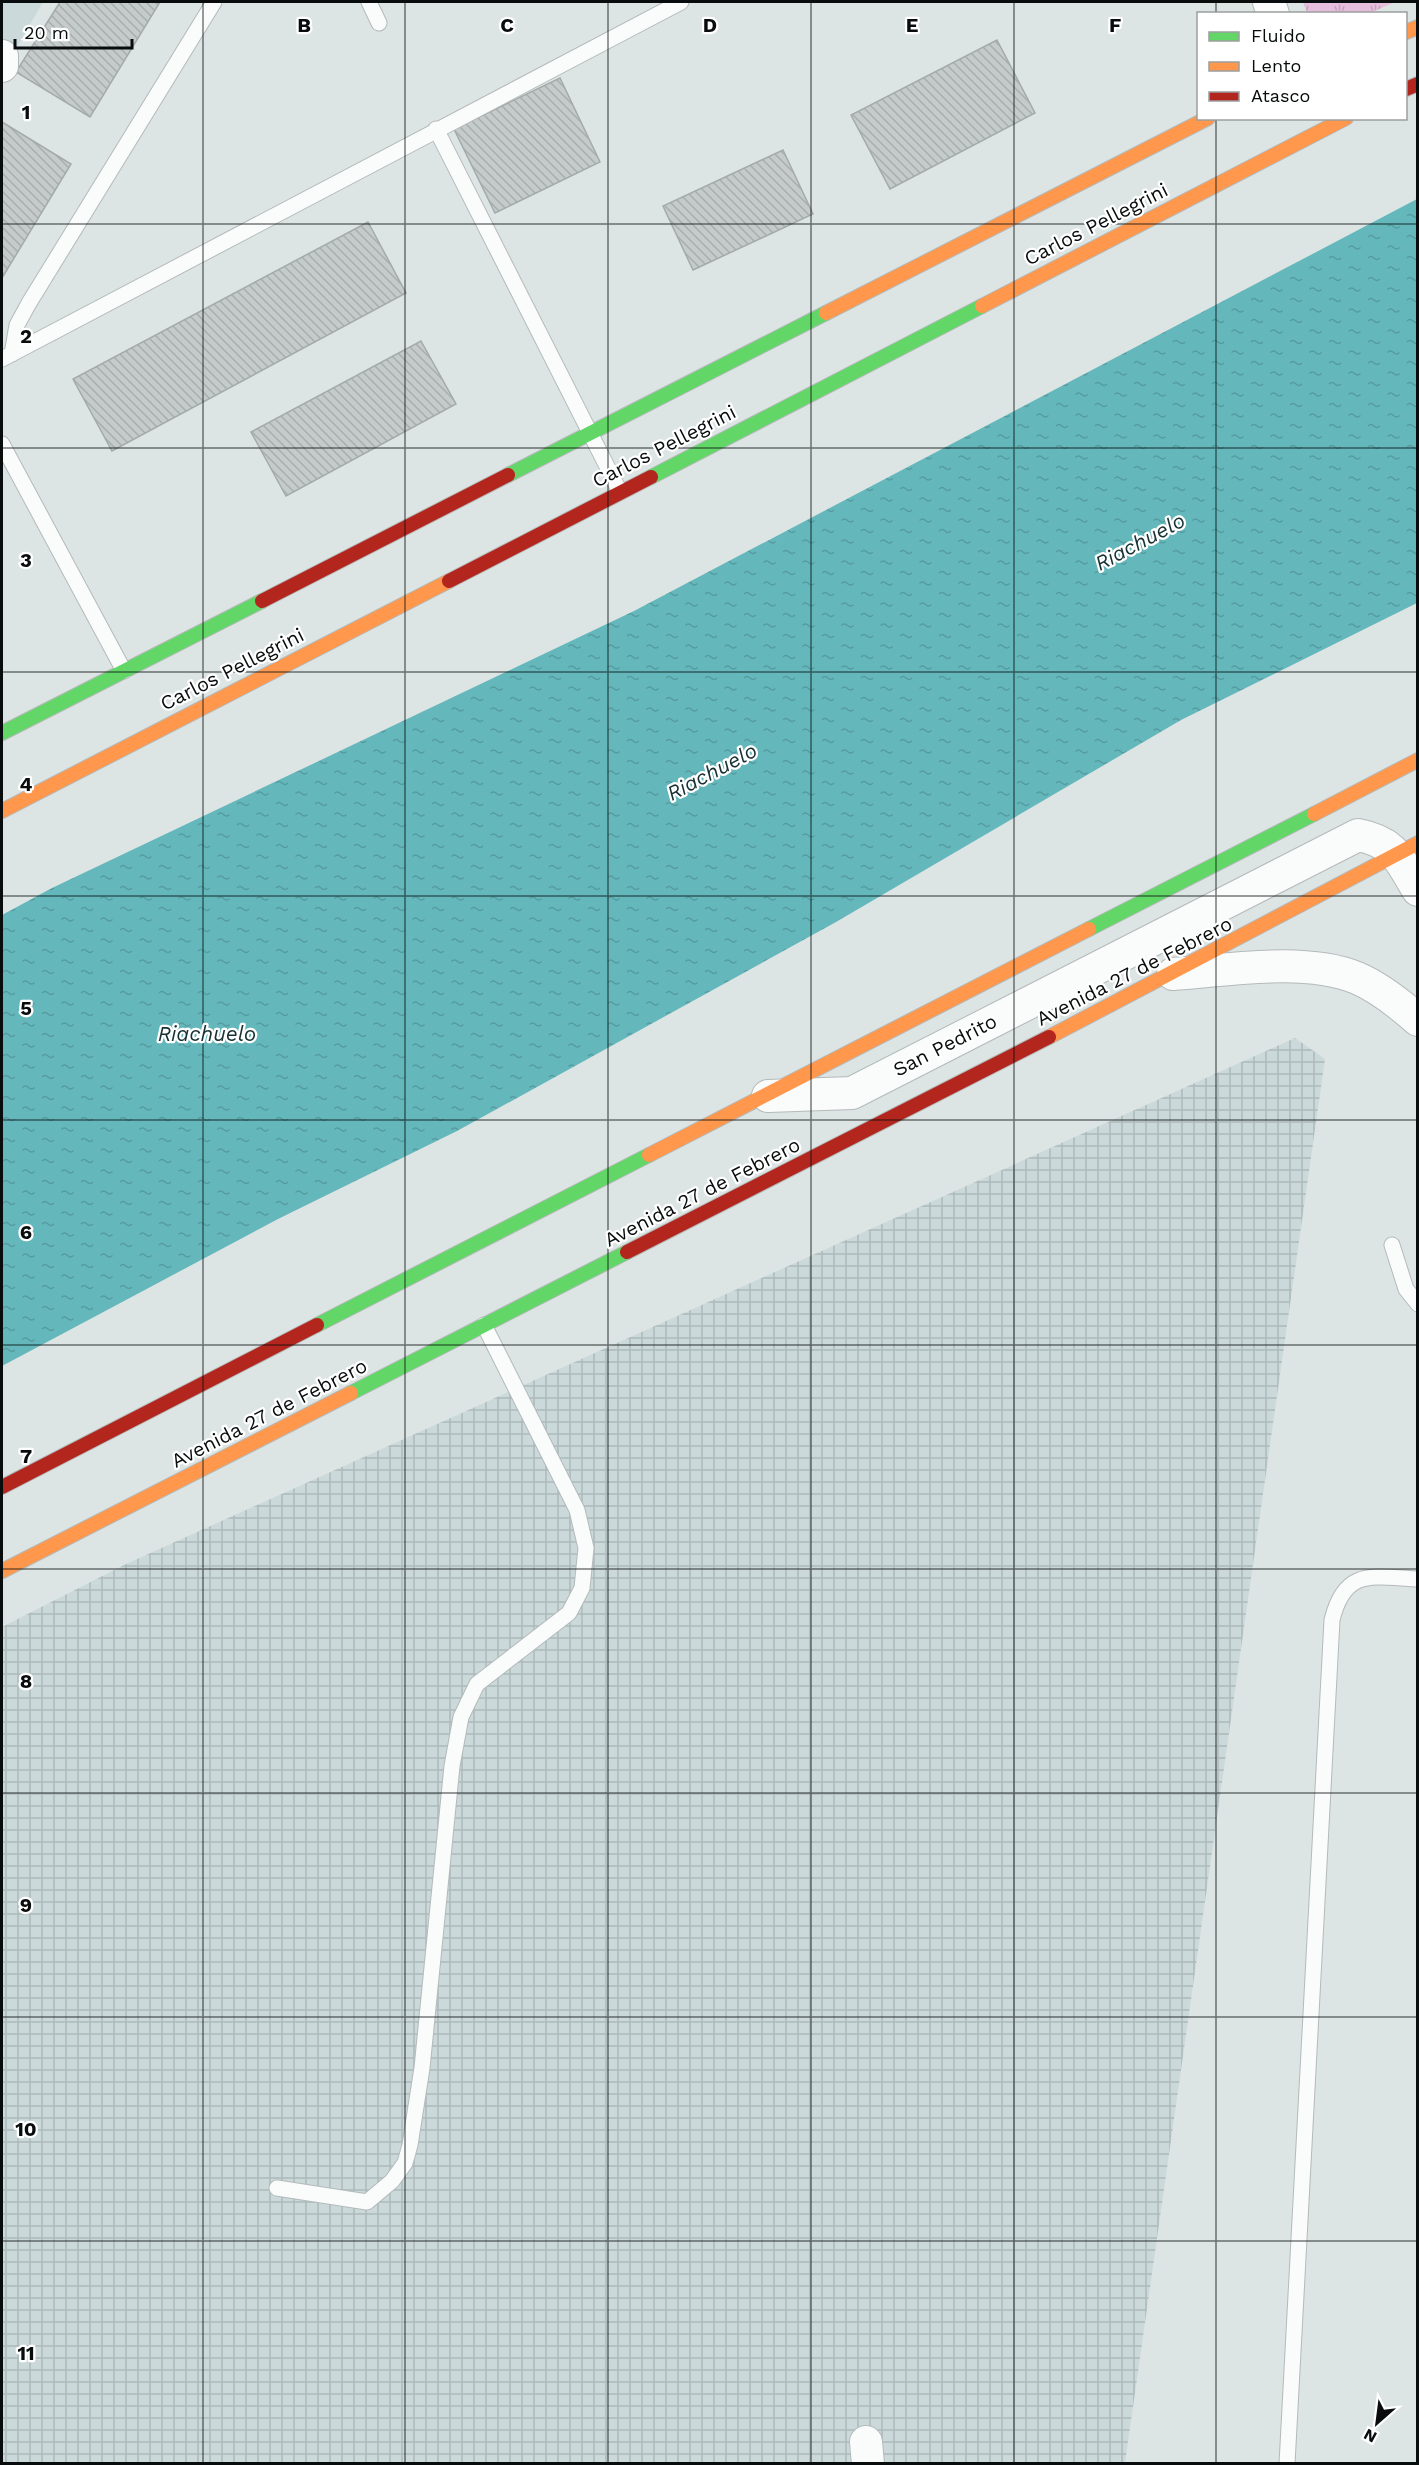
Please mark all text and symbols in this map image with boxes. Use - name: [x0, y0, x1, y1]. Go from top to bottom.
- scale bar: [15, 12, 132, 50]
- legend: [1197, 12, 1407, 120]
- text: B: [297, 13, 311, 37]
- text: C: [500, 13, 514, 37]
- text: D: [703, 13, 717, 37]
- text: E: [906, 13, 918, 37]
- text: F: [1109, 13, 1121, 37]
- text: 20 m: [24, 22, 69, 43]
- text: Fluido: [1251, 25, 1305, 46]
- text: Lento: [1251, 55, 1301, 76]
- text: Atasco: [1251, 85, 1310, 106]
- text: 1: [22, 100, 30, 124]
- street label: Carlos Pellegrini: [1020, 177, 1172, 271]
- text: 2: [20, 324, 32, 348]
- street label: Carlos Pellegrini: [588, 399, 740, 493]
- water label: Riachuelo: [1090, 507, 1189, 576]
- text: 3: [20, 548, 32, 572]
- street label: Carlos Pellegrini: [156, 622, 308, 716]
- water label: Riachuelo: [662, 737, 761, 806]
- text: 4: [20, 772, 33, 796]
- street label: Avenida 27 de Febrero: [1032, 911, 1236, 1031]
- text: 5: [20, 996, 32, 1020]
- street label: San Pedrito: [889, 1009, 1001, 1081]
- water label: Riachuelo: [158, 1021, 256, 1046]
- street label: Avenida 27 de Febrero: [600, 1132, 804, 1252]
- text: 6: [20, 1220, 32, 1244]
- street label: Avenida 27 de Febrero: [167, 1353, 371, 1473]
- text: 7: [20, 1444, 32, 1468]
- text: 8: [20, 1669, 32, 1693]
- text: 9: [20, 1893, 32, 1917]
- text: 10: [15, 2117, 37, 2141]
- text: 11: [17, 2341, 35, 2365]
- north arrow: [1347, 2393, 1407, 2453]
- text: N: [1360, 2425, 1380, 2447]

